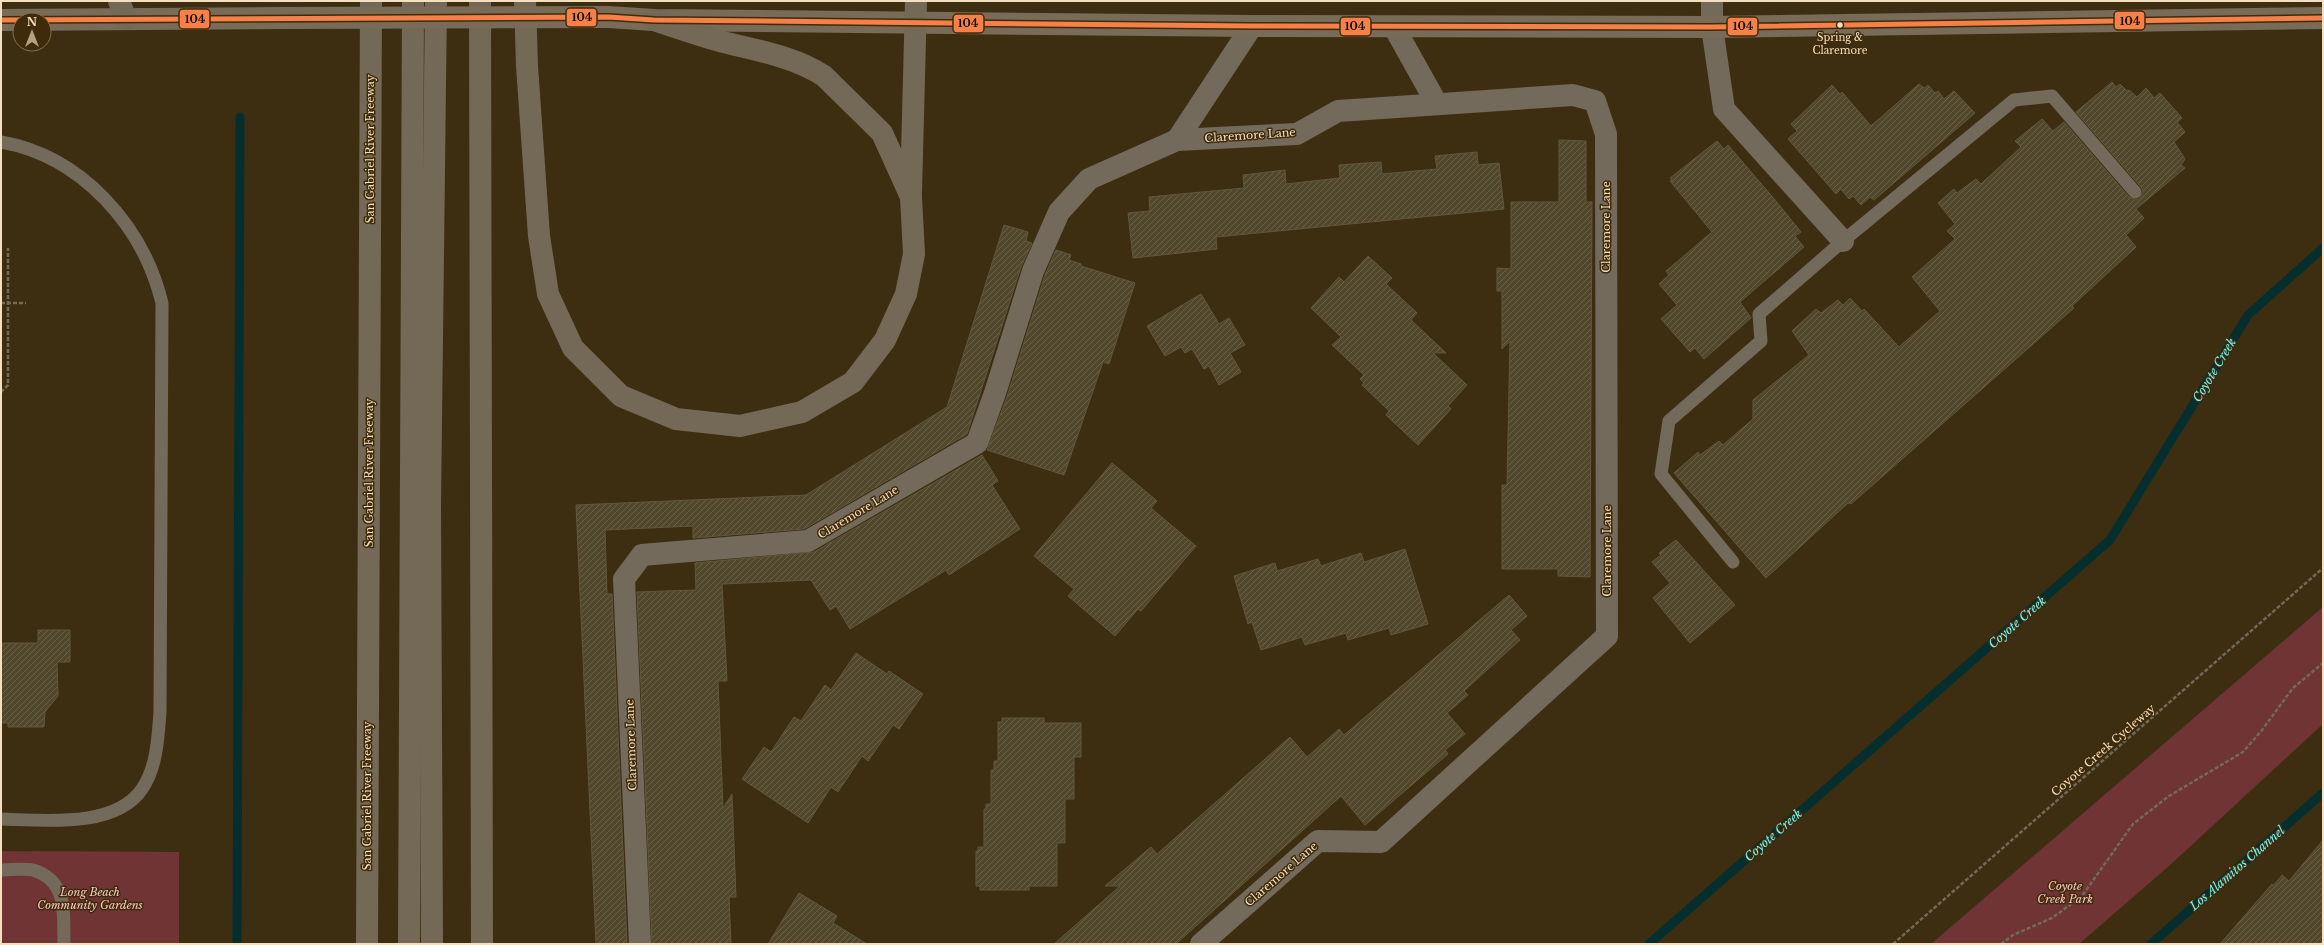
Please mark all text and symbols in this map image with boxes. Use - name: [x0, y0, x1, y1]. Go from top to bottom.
- line badge: 104: [566, 8, 597, 27]
- line badge: 104: [179, 9, 210, 29]
- text: 104: [572, 10, 592, 24]
- line badge: 104: [2114, 11, 2145, 30]
- north arrow: [12, 12, 52, 52]
- text: 104: [185, 12, 205, 26]
- line badge: 104: [953, 14, 984, 33]
- text: 104: [2120, 14, 2140, 28]
- text: N: [27, 15, 38, 29]
- text: 104: [958, 16, 978, 30]
- line badge: 104: [1340, 17, 1371, 36]
- line badge: 104: [1727, 17, 1758, 36]
- text: 104: [1345, 19, 1365, 33]
- text: 104: [1733, 19, 1753, 33]
- marker: Spring & Claremore: [1835, 20, 1845, 30]
- place label: Spring & Claremore: [1813, 31, 1868, 57]
- street label: San Gabriel River Freeway: [363, 74, 377, 224]
- street label: Claremore Lane: [1204, 125, 1296, 145]
- street label: Claremore Lane: [1599, 181, 1613, 273]
- water label: Coyote Creek: [2189, 335, 2239, 405]
- street label: San Gabriel River Freeway: [362, 398, 376, 548]
- street label: Claremore Lane: [815, 482, 901, 542]
- street label: Claremore Lane: [1600, 505, 1614, 597]
- water label: Coyote Creek: [1985, 593, 2049, 651]
- street label: Claremore Lane: [622, 699, 640, 791]
- street label: Coyote Creek Cycleway: [2048, 701, 2158, 799]
- street label: San Gabriel River Freeway: [360, 721, 374, 871]
- water label: Coyote Creek: [1741, 806, 1805, 864]
- water label: Los Alamitos Channel: [2186, 822, 2288, 914]
- street label: Claremore Lane: [1242, 839, 1320, 909]
- park label: Coyote Creek Park: [2037, 879, 2093, 906]
- park label: Long Beach Community Gardens: [37, 885, 143, 912]

